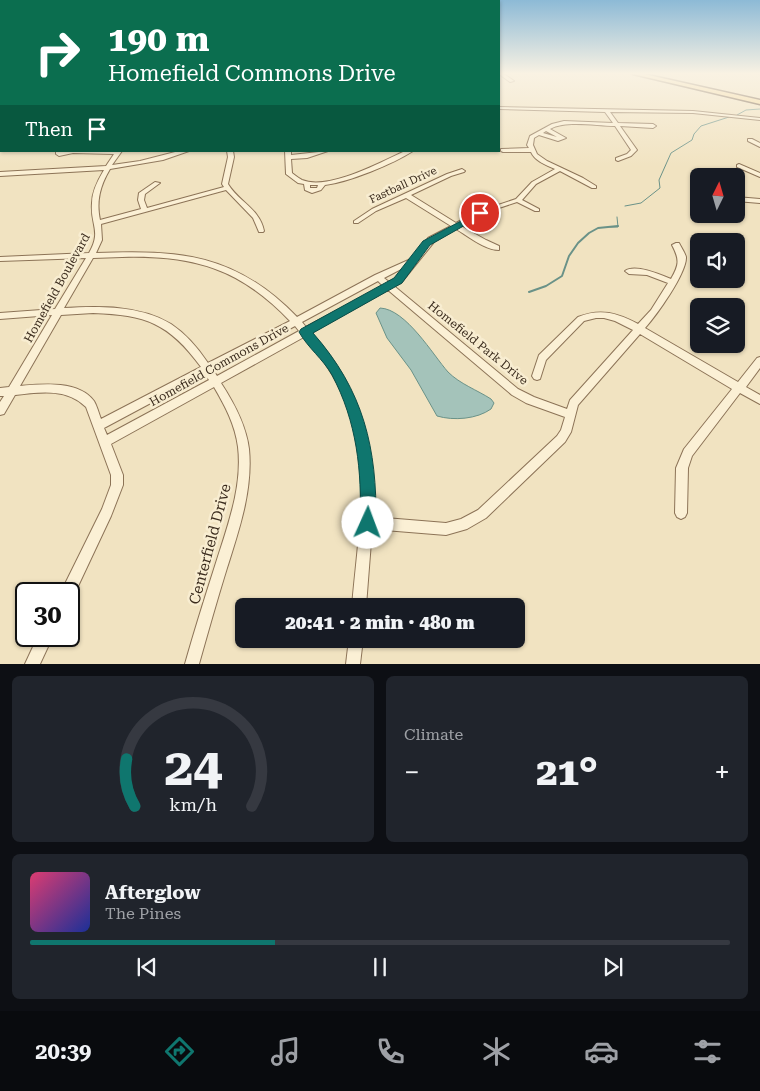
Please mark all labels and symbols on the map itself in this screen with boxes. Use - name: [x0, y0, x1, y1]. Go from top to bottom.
- street label: Fastball Drive: [367, 164, 439, 206]
- north arrow: [690, 168, 745, 222]
- pin: [459, 192, 501, 234]
- street label: Homefield Boulevard: [21, 231, 93, 345]
- street label: Homefield Park Drive: [425, 298, 531, 388]
- street label: Homefield Commons Drive: [147, 321, 291, 409]
- street label: Centerfield Drive: [185, 482, 235, 606]
- position arrow: [341, 496, 393, 548]
- speed limit sign: 30: [15, 582, 80, 647]

